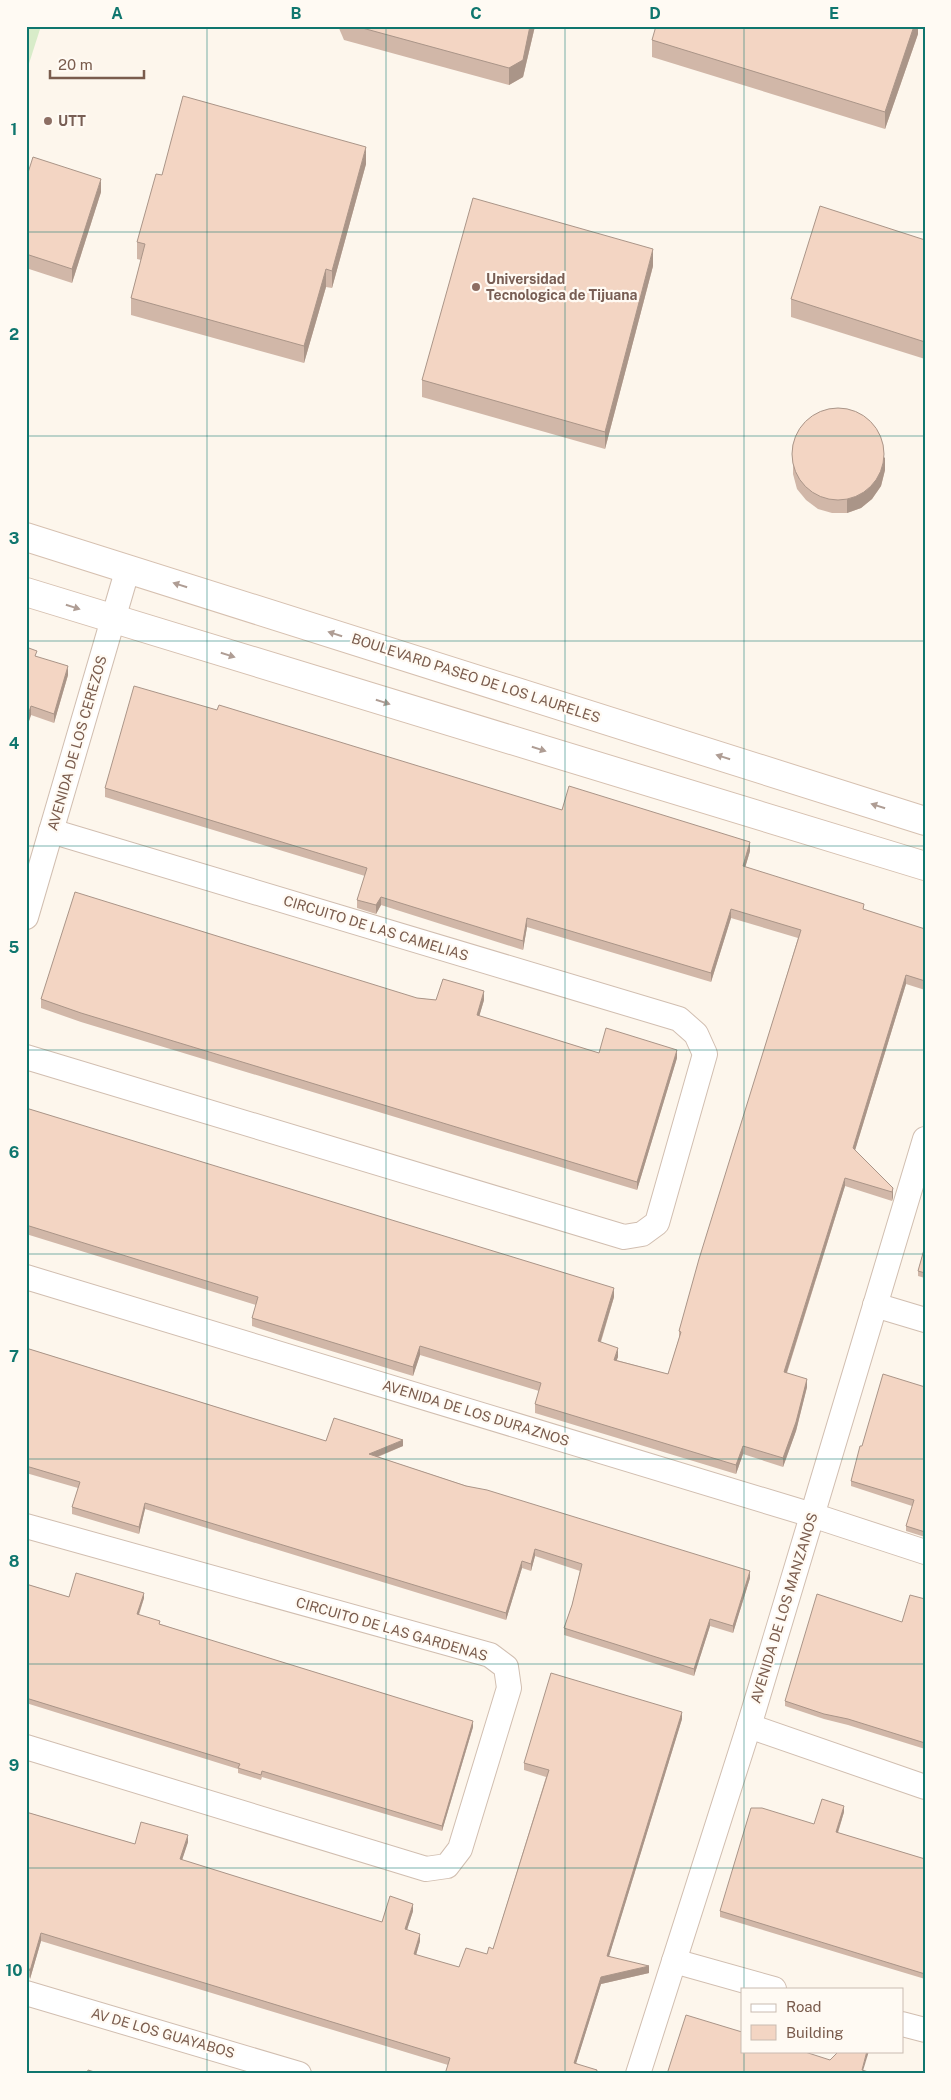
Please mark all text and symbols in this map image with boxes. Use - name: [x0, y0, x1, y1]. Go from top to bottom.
- text: A: [111, 4, 123, 23]
- text: B: [291, 4, 302, 23]
- text: C: [470, 4, 482, 23]
- text: D: [649, 4, 661, 23]
- text: E: [829, 4, 839, 23]
- scale bar: [50, 48, 144, 80]
- text: 20 m: [58, 56, 93, 73]
- place label: UTT: [58, 113, 86, 129]
- marker: UTT: [42, 115, 54, 127]
- text: 1: [11, 120, 17, 139]
- place label: Universidad Tecnologica de Tijuana: [486, 271, 638, 303]
- marker: Universidad Tecnologica de Tijuana: [470, 281, 482, 293]
- text: 2: [9, 325, 19, 344]
- text: 3: [9, 529, 19, 548]
- one-way arrow: [172, 580, 187, 588]
- one-way arrow: [65, 603, 80, 611]
- one-way arrow: [327, 629, 342, 637]
- street label: BOULEVARD PASEO DE LOS LAURELES: [350, 630, 602, 726]
- one-way arrow: [221, 651, 236, 659]
- street label: AVENIDA DE LOS CEREZOS: [44, 654, 110, 832]
- one-way arrow: [376, 698, 391, 706]
- text: 4: [9, 734, 20, 753]
- one-way arrow: [532, 745, 547, 753]
- one-way arrow: [716, 753, 731, 760]
- one-way arrow: [871, 802, 886, 809]
- street label: CIRCUITO DE LAS CAMELIAS: [282, 892, 470, 964]
- text: 5: [9, 938, 20, 957]
- text: 6: [9, 1143, 19, 1162]
- text: 7: [9, 1347, 19, 1366]
- street label: AVENIDA DE LOS DURAZNOS: [381, 1377, 571, 1449]
- street label: AVENIDA DE LOS MANZANOS: [747, 1511, 821, 1705]
- text: 8: [9, 1552, 20, 1571]
- street label: CIRCUITO DE LAS GARDENAS: [294, 1594, 490, 1664]
- text: 9: [9, 1756, 19, 1775]
- text: 10: [5, 1961, 23, 1980]
- legend: [741, 1988, 904, 2052]
- text: Road: [786, 1998, 822, 2015]
- street label: AV DE LOS GUAYABOS: [89, 2005, 237, 2061]
- text: Building: [786, 2024, 844, 2041]

